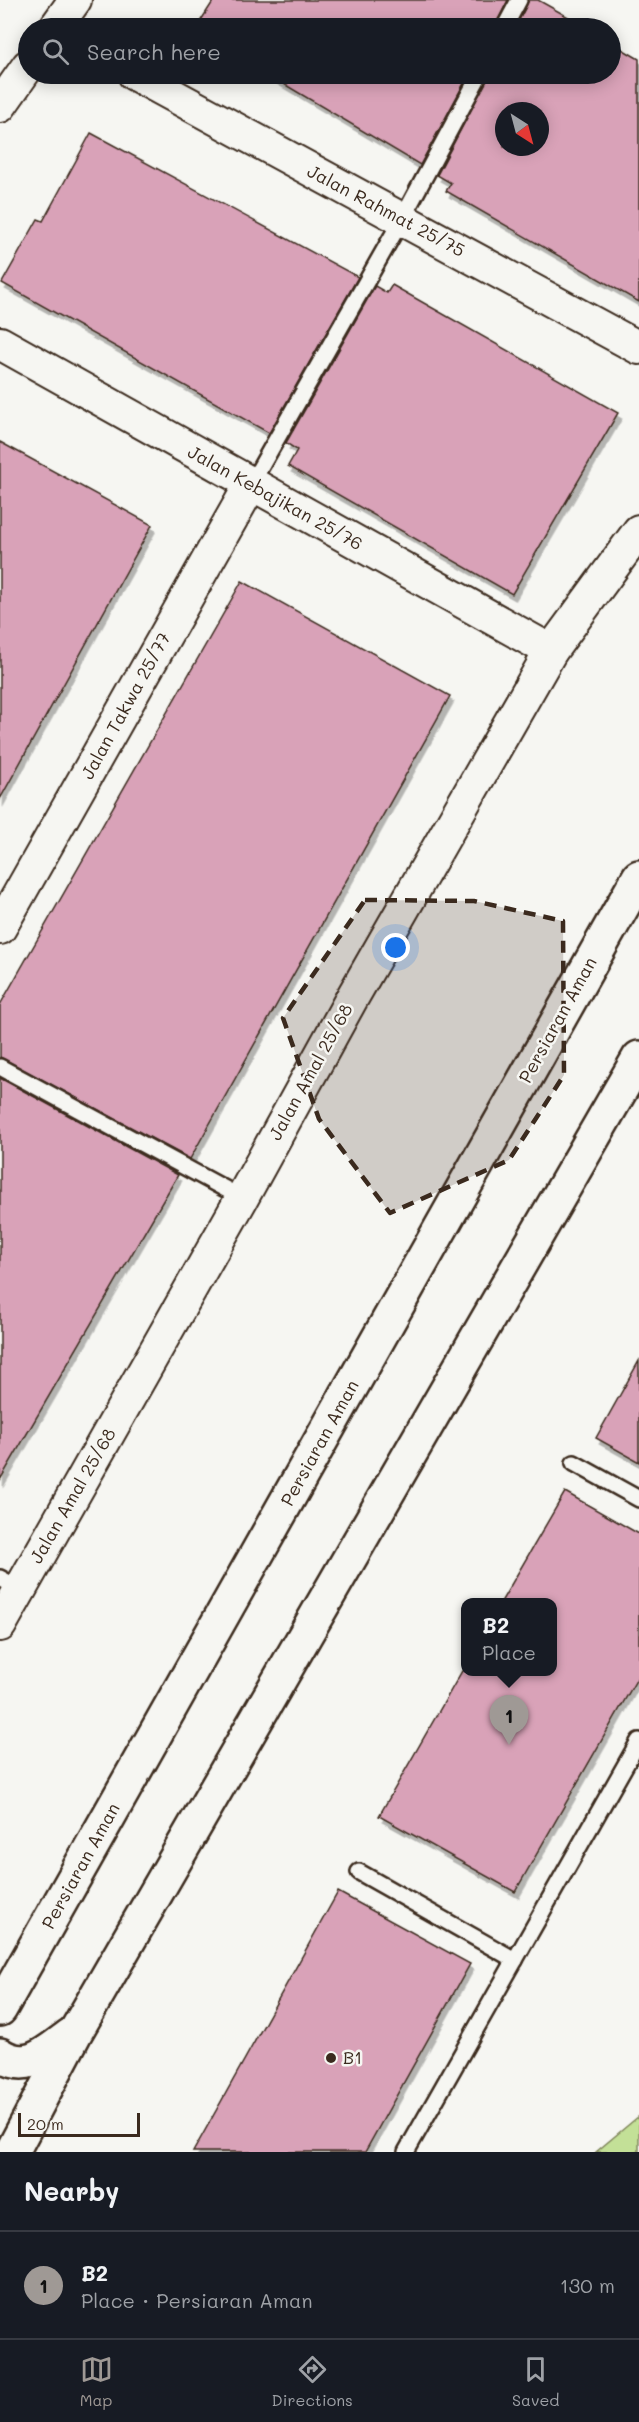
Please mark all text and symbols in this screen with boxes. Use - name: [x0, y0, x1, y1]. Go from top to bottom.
- search box: [18, 18, 621, 84]
- icon: search: [39, 35, 72, 68]
- text: Search here: [87, 37, 221, 66]
- north arrow: [495, 102, 549, 156]
- street label: Jalan Rahmat 25/75: [303, 158, 469, 262]
- street label: Jalan Kebajikan 25/76: [184, 439, 367, 555]
- street label: Jalan Takwa 25/77: [75, 628, 175, 783]
- your location: [381, 933, 410, 962]
- street label: Persiaran Aman: [513, 952, 602, 1087]
- street label: Jalan Amal 25/68: [263, 999, 358, 1144]
- street label: Persiaran Aman: [275, 1375, 364, 1510]
- street label: Jalan Amal 25/68: [24, 1423, 121, 1568]
- popup: [461, 1598, 557, 1676]
- text: B2: [482, 1610, 509, 1639]
- text: Place: [482, 1639, 536, 1665]
- pin: 1: [490, 1696, 528, 1745]
- street label: Persiaran Aman: [36, 1798, 125, 1933]
- place label: B1: [343, 2045, 362, 2069]
- marker: B1: [324, 2051, 338, 2065]
- scale bar: [18, 2110, 140, 2138]
- text: 20 m: [27, 2113, 64, 2134]
- text: Nearby: [24, 2174, 119, 2208]
- text: B2: [81, 2258, 108, 2287]
- text: 1: [39, 2272, 48, 2298]
- text: 130 m: [560, 2272, 615, 2298]
- text: Place · Persiaran Aman: [81, 2287, 313, 2313]
- tab: Map: [80, 2353, 113, 2410]
- tab: Directions: [272, 2353, 353, 2410]
- tab: Saved: [512, 2353, 559, 2410]

